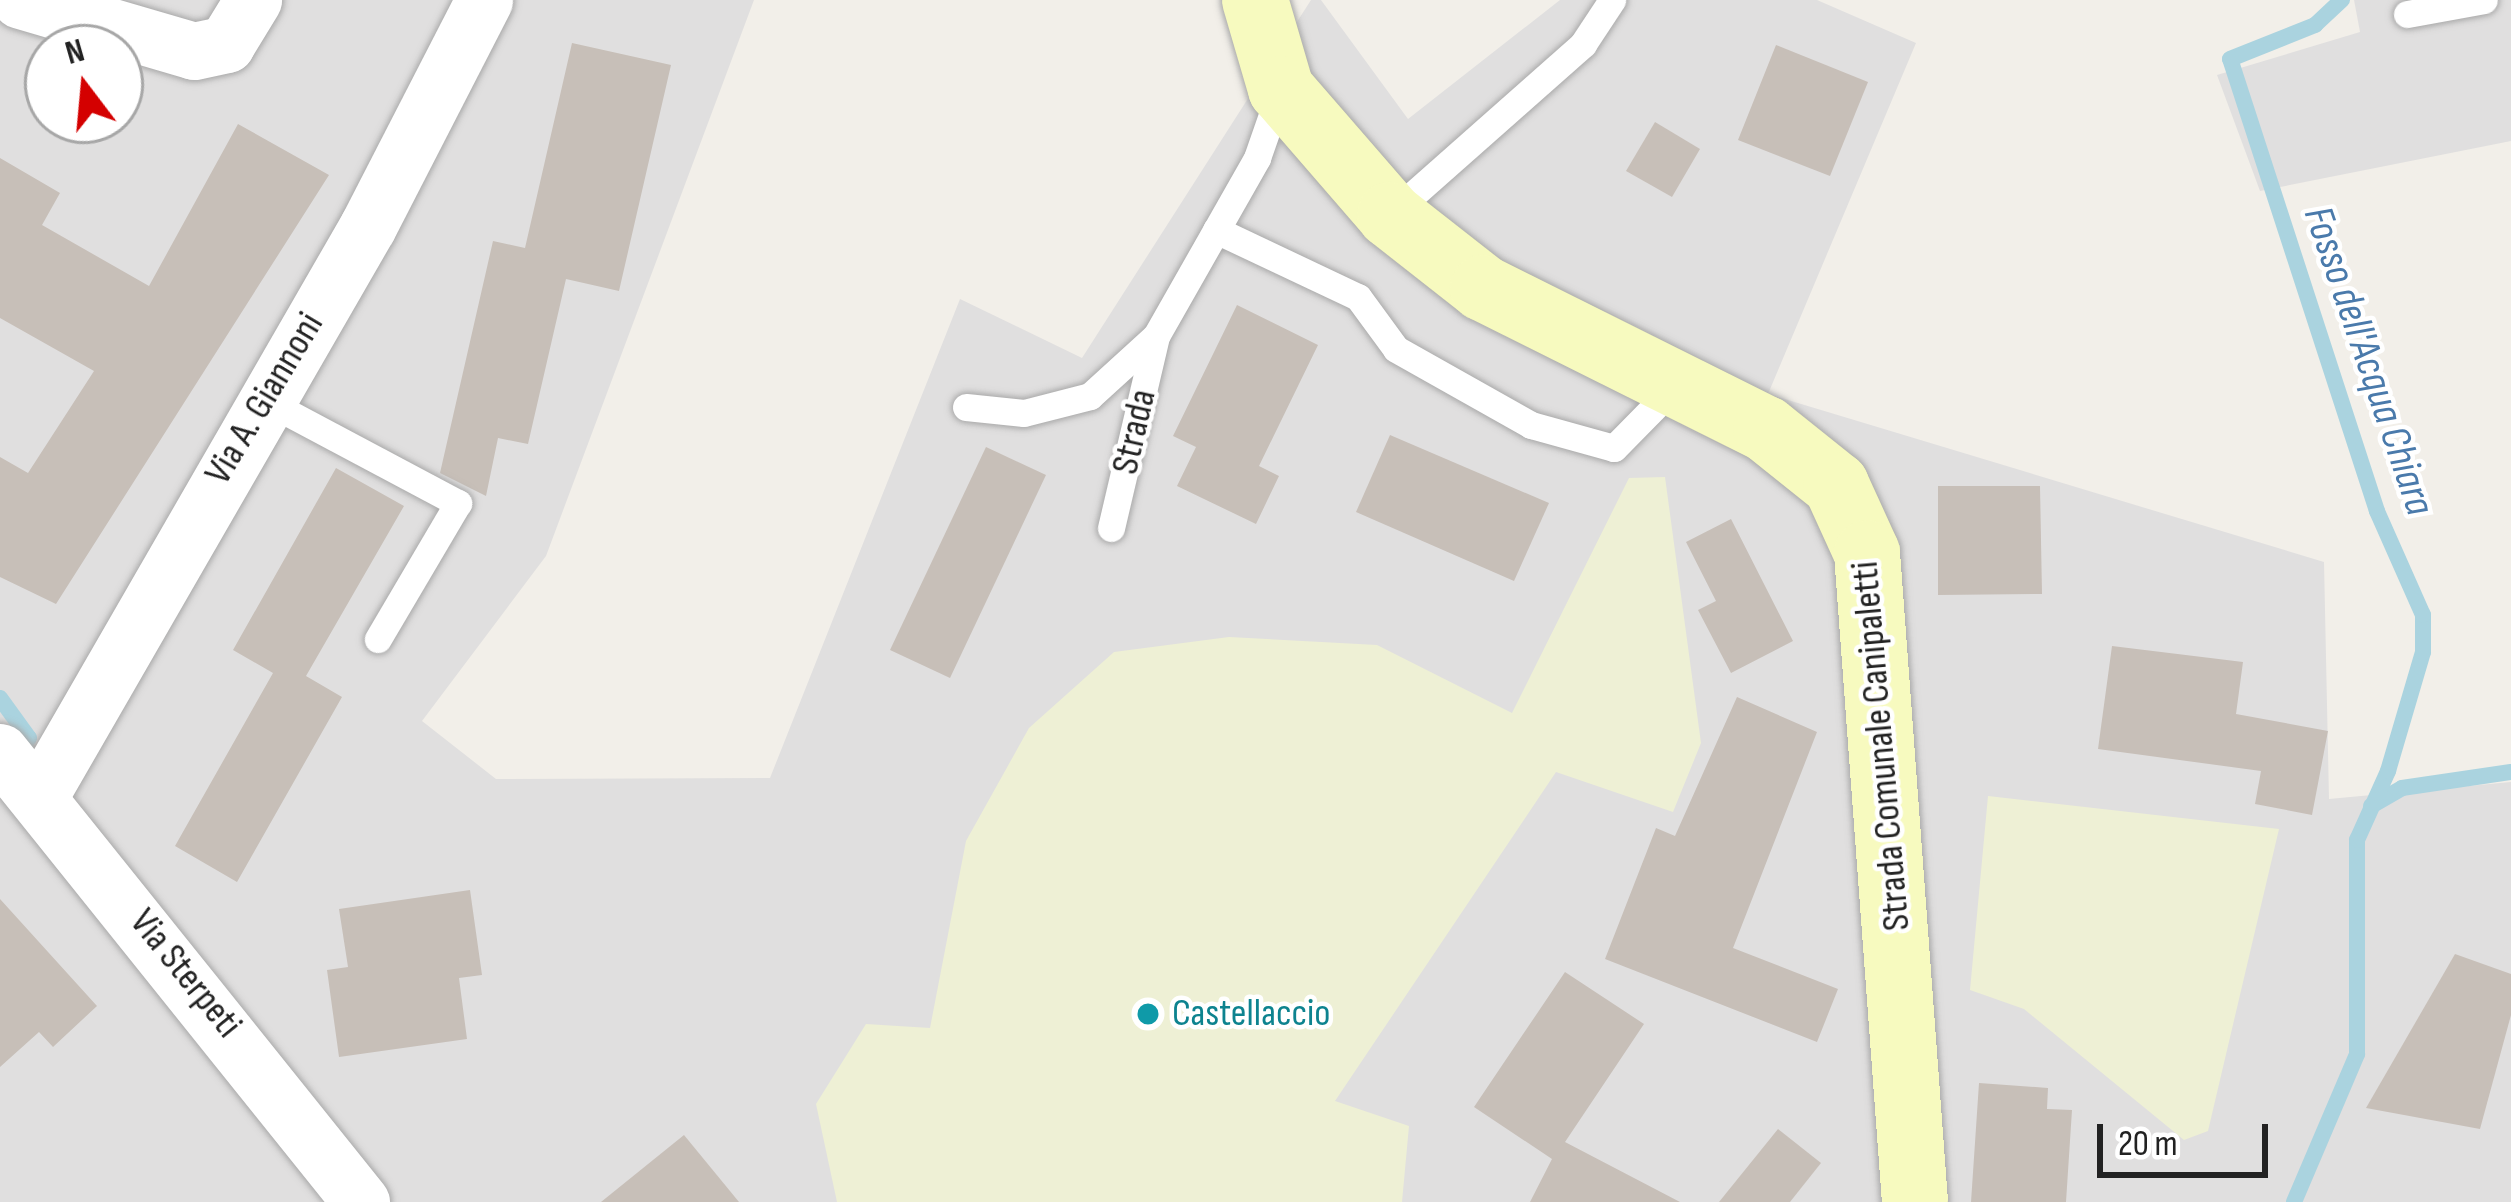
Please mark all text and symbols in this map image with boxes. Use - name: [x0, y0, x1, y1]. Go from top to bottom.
- north arrow: [24, 24, 144, 144]
- text: N: [61, 31, 89, 74]
- water label: Fosso dell'Acqua Chiara: [2292, 200, 2444, 522]
- street label: Via A. Giannoni: [196, 305, 334, 493]
- street label: Strada: [1103, 385, 1167, 479]
- street label: Strada Comunale Canipaletti: [1843, 559, 1921, 933]
- street label: Via Sterpeti: [119, 900, 251, 1048]
- place label: Castellaccio: [1172, 991, 1331, 1037]
- marker: Castellaccio: [1135, 1001, 1161, 1027]
- scale bar: [2103, 1100, 2274, 1174]
- text: 20 m: [2118, 1123, 2178, 1166]

